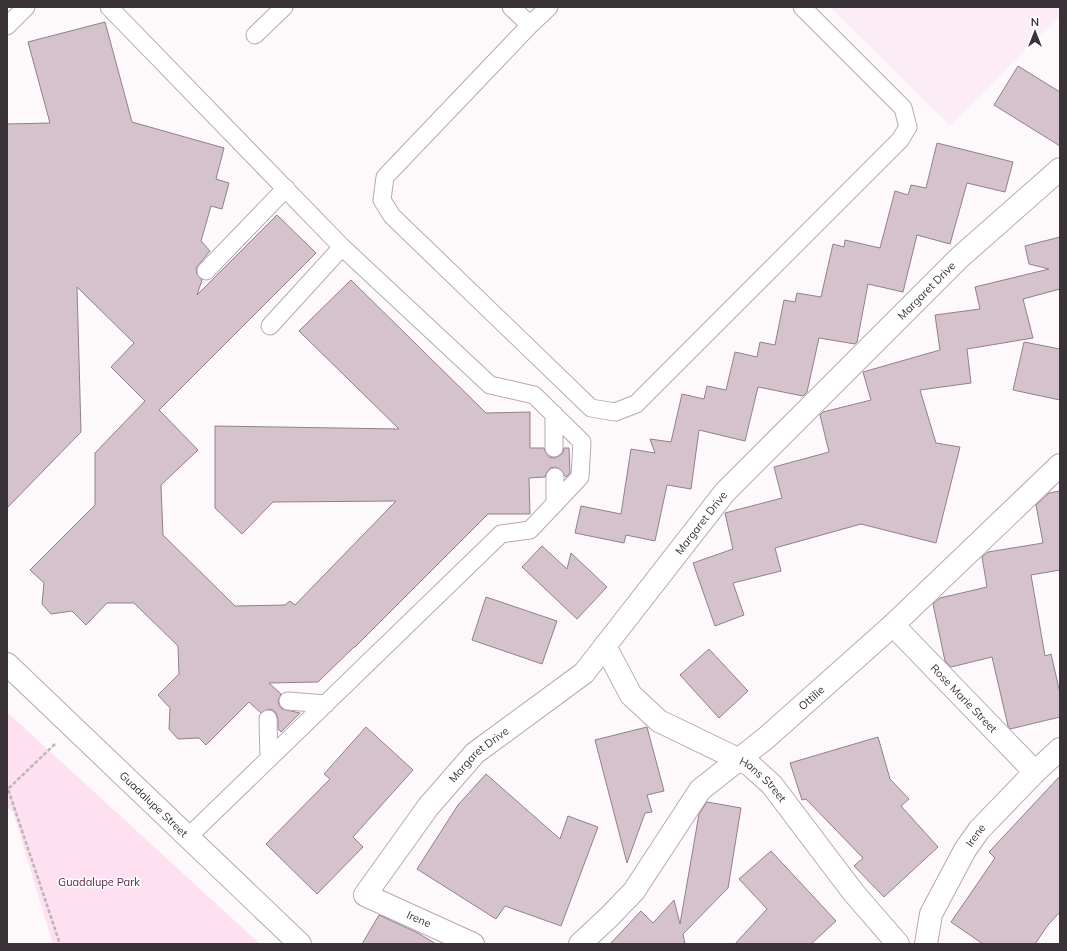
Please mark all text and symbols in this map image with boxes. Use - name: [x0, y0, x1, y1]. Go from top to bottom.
- north arrow: [1015, 12, 1055, 52]
- text: N: [1031, 15, 1039, 29]
- street label: Margaret Drive: [894, 259, 958, 323]
- street label: Margaret Drive: [672, 488, 730, 557]
- street label: Rose Marie Street: [928, 661, 1000, 736]
- street label: Ottilie: [795, 683, 827, 713]
- street label: Margaret Drive: [446, 724, 511, 785]
- street label: Hans Street: [737, 754, 790, 805]
- street label: Guadalupe Street: [117, 768, 191, 840]
- street label: Irene: [962, 821, 988, 850]
- park label: Guadalupe Park: [58, 875, 140, 889]
- street label: Irene: [405, 907, 433, 931]

